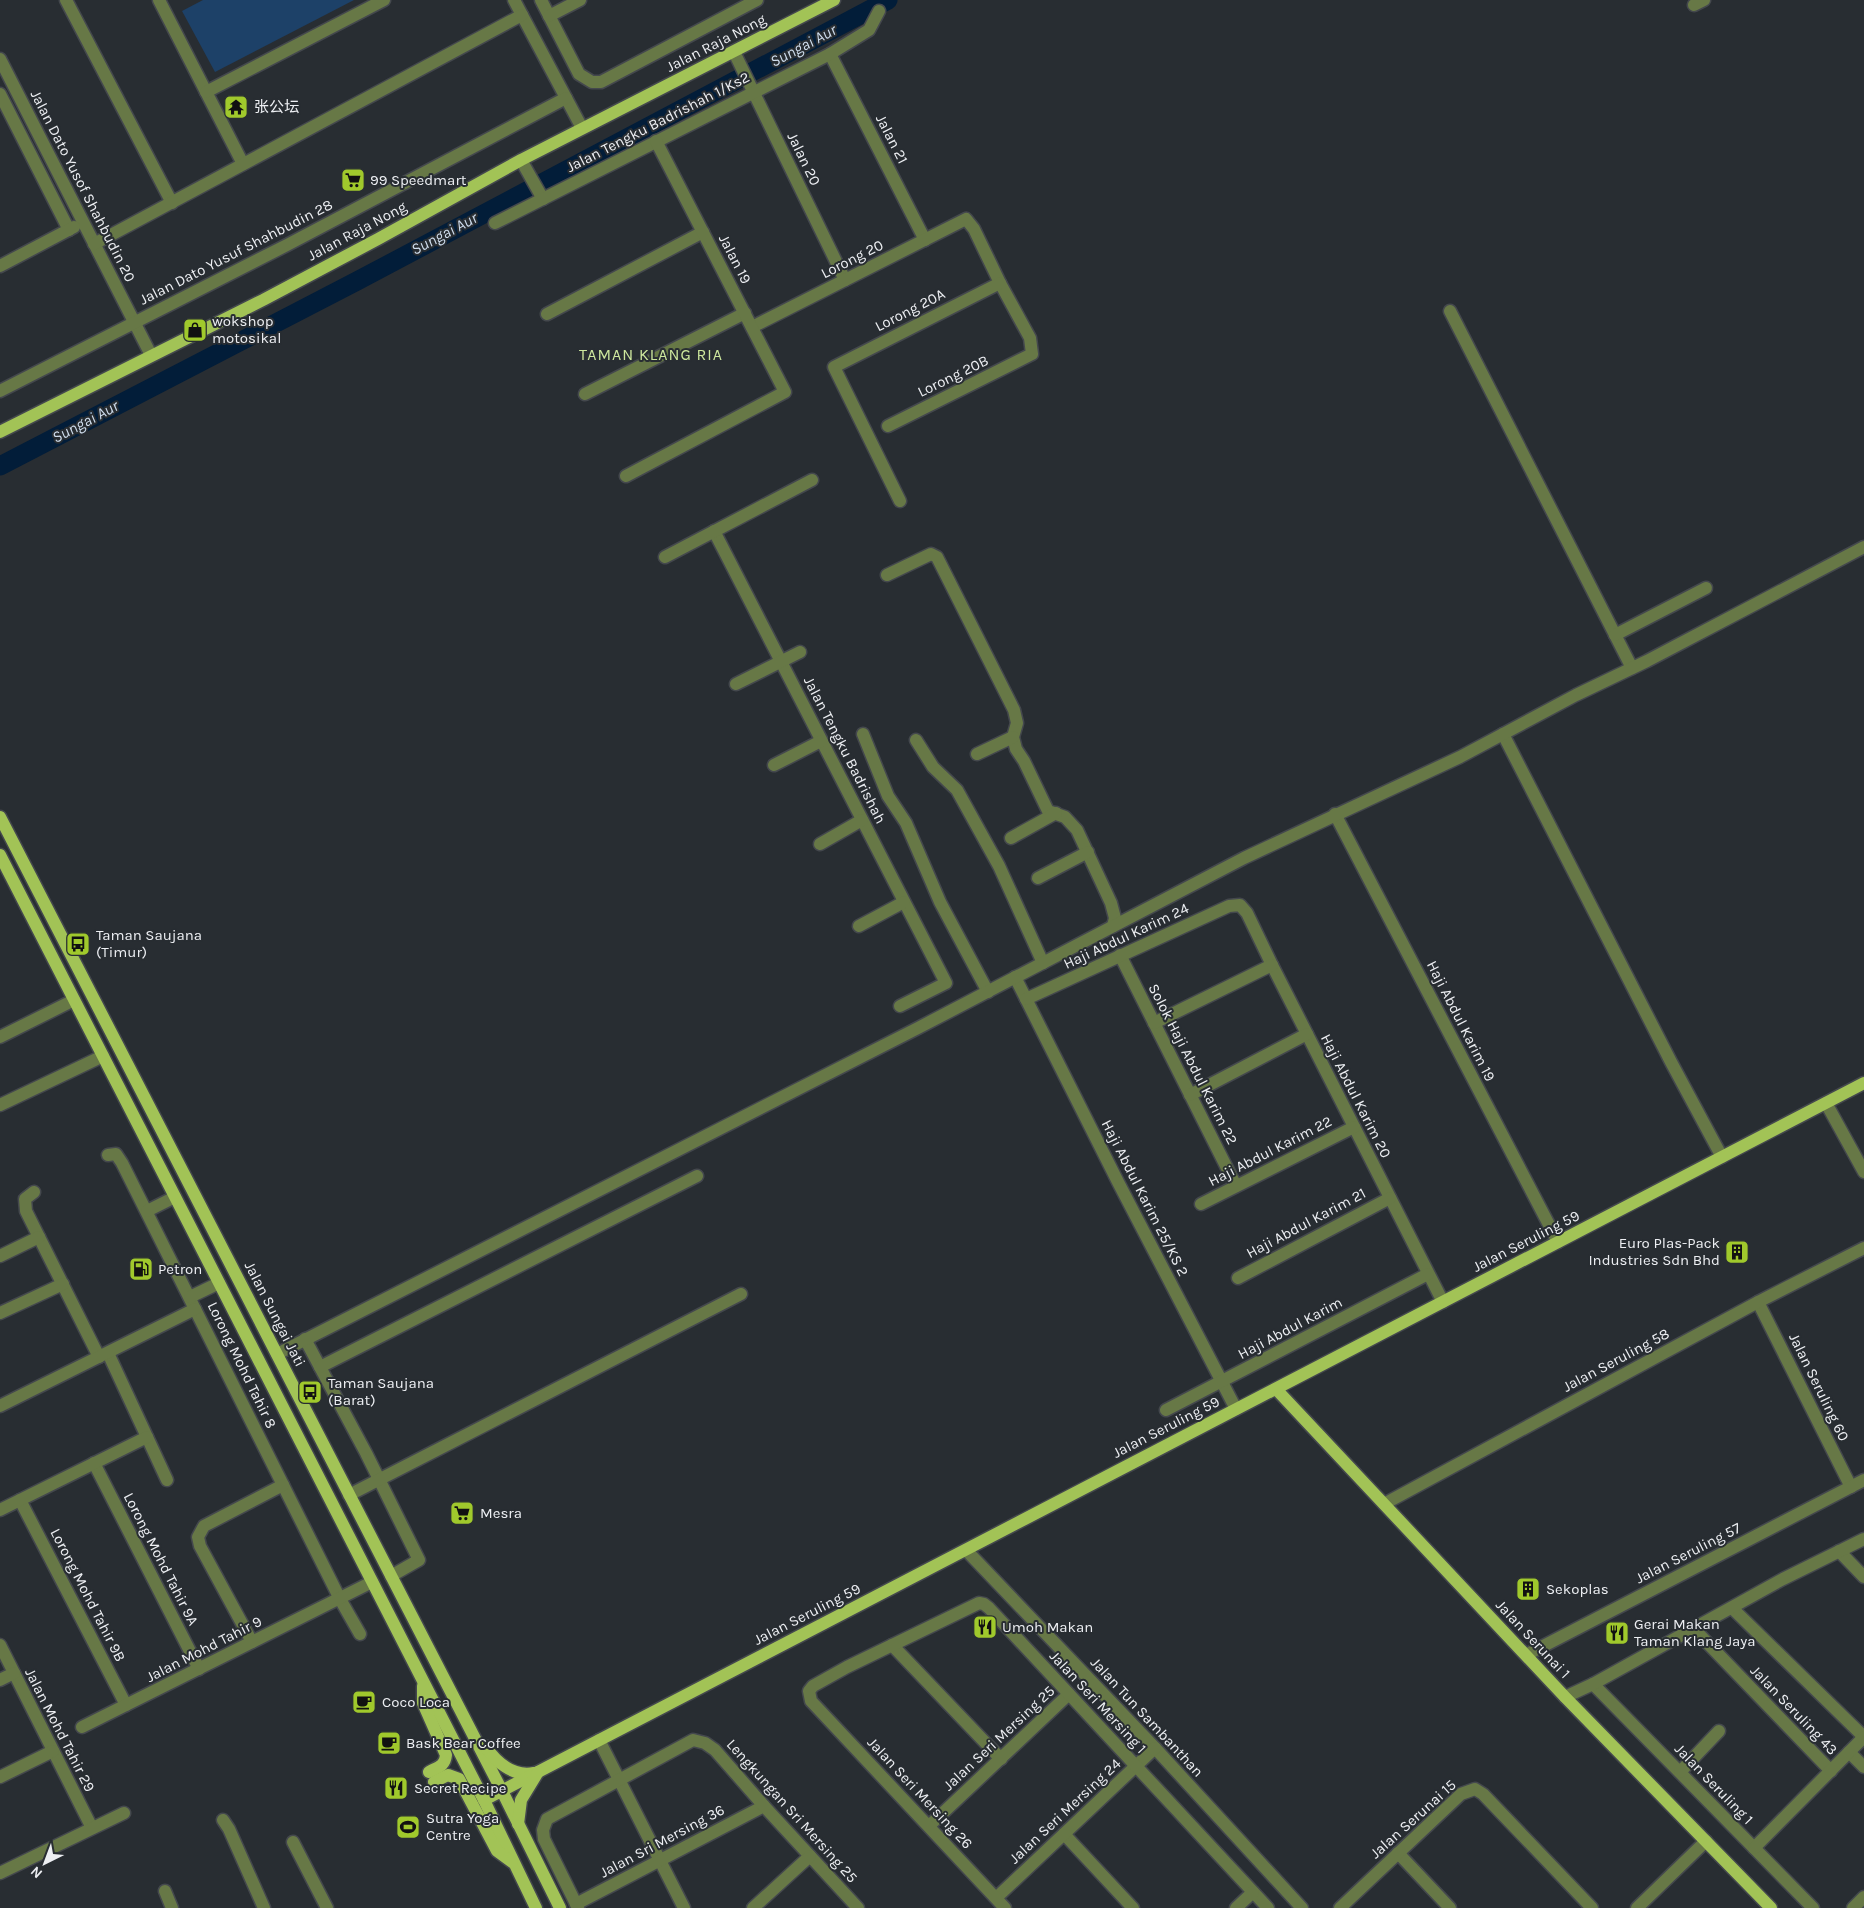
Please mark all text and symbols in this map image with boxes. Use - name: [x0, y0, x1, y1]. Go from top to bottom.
- street label: Jalan Raja Nong: [663, 10, 769, 76]
- water label: Sungai Aur: [767, 20, 840, 71]
- street label: Jalan Tengku Badrishah 1/Ks2: [563, 68, 753, 176]
- street label: Jalan Dato Yusof Shahbudin 20: [27, 87, 139, 285]
- temple icon: 张公坛: [223, 94, 249, 120]
- place label: 张公坛: [254, 98, 299, 116]
- street label: Jalan 21: [872, 111, 912, 167]
- street label: Jalan 20: [783, 129, 825, 189]
- supermarket icon: 99 Speedmart: [340, 167, 366, 193]
- place label: 99 Speedmart: [370, 171, 467, 189]
- street label: Jalan Dato Yusuf Shahbudin 28: [136, 195, 336, 309]
- street label: Jalan Raja Nong: [305, 197, 410, 265]
- water label: Sungai Aur: [408, 208, 481, 259]
- street label: Jalan 19: [715, 231, 755, 287]
- street label: Lorong 20: [818, 236, 886, 282]
- street label: Lorong 20A: [872, 285, 948, 335]
- place label: wokshop motosikal: [212, 312, 281, 347]
- shop icon: wokshop motosikal: [182, 317, 208, 343]
- district label: TAMAN KLANG RIA: [579, 345, 723, 364]
- street label: Lorong 20B: [915, 351, 991, 401]
- water label: Sungai Aur: [49, 396, 122, 447]
- street label: Jalan Tengku Badrishah: [800, 673, 890, 827]
- street label: Haji Abdul Karim 24: [1060, 899, 1192, 973]
- place label: Taman Saujana (Timur): [96, 926, 202, 961]
- bus stop icon: Taman Saujana (Timur): [65, 931, 91, 957]
- street label: Haji Abdul Karim 19: [1423, 958, 1499, 1084]
- street label: Solok Haji Abdul Karim 22: [1145, 981, 1241, 1147]
- street label: Haji Abdul Karim 20: [1317, 1031, 1395, 1161]
- street label: Haji Abdul Karim 22: [1205, 1112, 1335, 1190]
- street label: Haji Abdul Karim 25/KS 2: [1098, 1117, 1192, 1279]
- street label: Haji Abdul Karim 21: [1243, 1184, 1369, 1262]
- street label: Jalan Seruling 59: [1470, 1206, 1582, 1276]
- place label: Euro Plas-Pack Industries Sdn Bhd: [1588, 1234, 1720, 1269]
- building icon: Euro Plas-Pack Industries Sdn Bhd: [1724, 1239, 1750, 1265]
- fuel station icon: Petron: [128, 1256, 154, 1282]
- street label: Jalan Sungai Jati: [241, 1258, 309, 1370]
- place label: Petron: [158, 1260, 202, 1278]
- street label: Haji Abdul Karim: [1235, 1293, 1345, 1363]
- street label: Lorong Mohd Tahir 8: [204, 1299, 280, 1431]
- street label: Jalan Seruling 58: [1560, 1324, 1672, 1396]
- street label: Jalan Seruling 60: [1785, 1330, 1853, 1444]
- place label: Taman Saujana (Barat): [328, 1374, 434, 1409]
- bus stop icon: Taman Saujana (Barat): [297, 1379, 323, 1405]
- street label: Jalan Seruling 59: [1110, 1392, 1222, 1462]
- street label: Lorong Mohd Tahir 9A: [120, 1490, 202, 1629]
- supermarket icon: Mesra: [449, 1500, 475, 1526]
- place label: Mesra: [480, 1504, 522, 1522]
- street label: Jalan Seruling 57: [1632, 1519, 1744, 1587]
- street label: Lorong Mohd Tahir 9B: [47, 1525, 129, 1665]
- building icon: Sekoplas: [1515, 1576, 1541, 1602]
- street label: Jalan Seruling 59: [751, 1579, 863, 1649]
- place label: Sekoplas: [1546, 1580, 1609, 1598]
- street label: Jalan Serunai 1: [1492, 1596, 1574, 1682]
- street label: Jalan Mohd Tahir 9: [143, 1612, 265, 1686]
- restaurant icon: Umoh Makan: [972, 1614, 998, 1640]
- place label: Gerai Makan Taman Klang Jaya: [1634, 1615, 1756, 1650]
- place label: Umoh Makan: [1002, 1618, 1093, 1636]
- restaurant icon: Gerai Makan Taman Klang Jaya: [1604, 1620, 1630, 1646]
- street label: Jalan Seri Mersing 1: [1046, 1647, 1150, 1757]
- street label: Jalan Tun Sambanthan: [1087, 1653, 1207, 1781]
- street label: Jalan Seruling 43: [1747, 1661, 1841, 1759]
- street label: Jalan Mohd Tahir 29: [21, 1665, 99, 1795]
- street label: Jalan Seri Mersing 25: [939, 1682, 1059, 1794]
- cafe icon: Coco Loca: [351, 1689, 377, 1715]
- place label: Coco Loca: [382, 1693, 450, 1711]
- cafe icon: Bask Bear Coffee: [376, 1730, 402, 1756]
- street label: Jalan Seri Mersing 26: [864, 1733, 976, 1853]
- place label: Bask Bear Coffee: [406, 1734, 521, 1752]
- street label: Lengkungan Sri Mersing 25: [723, 1735, 861, 1887]
- street label: Jalan Seruling 1: [1671, 1740, 1757, 1828]
- street label: Jalan Seri Mersing 24: [1005, 1754, 1125, 1867]
- restaurant icon: Secret Recipe: [383, 1775, 409, 1801]
- street label: Jalan Serunai 15: [1366, 1776, 1460, 1862]
- place label: Secret Recipe: [414, 1779, 506, 1797]
- street label: Jalan Sri Mersing 36: [597, 1801, 727, 1881]
- place label: Sutra Yoga Centre: [426, 1809, 499, 1844]
- sports icon: Sutra Yoga Centre: [395, 1814, 421, 1840]
- north arrow: [20, 1838, 70, 1888]
- text: N: [27, 1863, 46, 1882]

